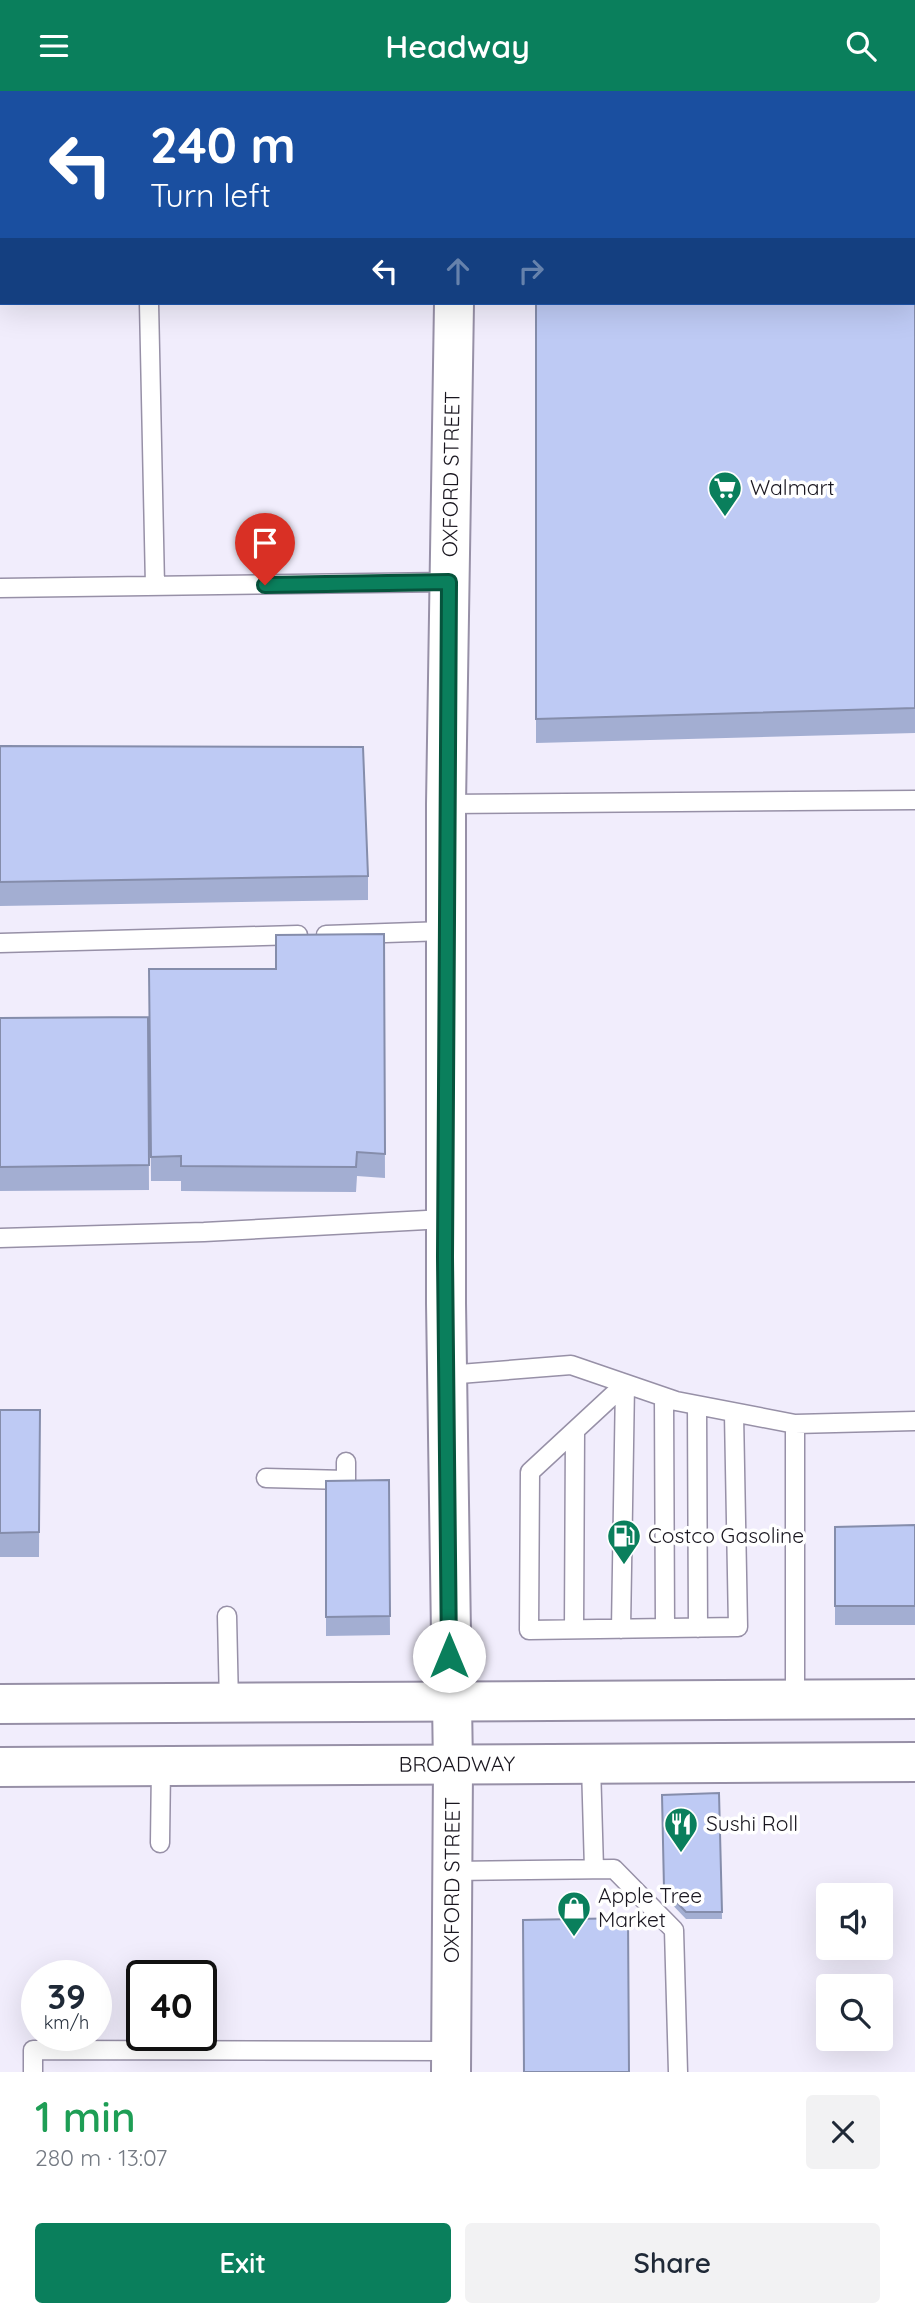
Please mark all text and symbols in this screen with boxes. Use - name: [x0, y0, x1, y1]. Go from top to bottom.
- text: Headway: [385, 26, 530, 66]
- icon: menu: [35, 27, 73, 65]
- icon: search: [842, 27, 880, 65]
- text: 240 m: [150, 114, 296, 175]
- icon: left: [35, 119, 126, 210]
- text: Turn left: [150, 175, 271, 215]
- icon: left: [366, 252, 404, 290]
- icon: ahead: [439, 252, 477, 290]
- icon: right: [512, 252, 550, 290]
- street label: OXFORD STREET: [436, 391, 465, 557]
- supermarket icon: Walmart: [706, 469, 744, 518]
- place label: Walmart: [750, 474, 835, 500]
- pin: [235, 513, 295, 585]
- icon: arrive: [246, 524, 284, 562]
- fuel station icon: Costco Gasoline: [605, 1517, 643, 1566]
- place label: Costco Gasoline: [648, 1522, 804, 1548]
- position arrow: [412, 1619, 486, 1693]
- street label: BROADWAY: [399, 1750, 516, 1777]
- street label: OXFORD STREET: [438, 1797, 465, 1963]
- restaurant icon: Sushi Roll: [662, 1805, 700, 1854]
- place label: Sushi Roll: [706, 1810, 798, 1836]
- place label: Apple Tree Market: [598, 1882, 702, 1932]
- map controls: [816, 1883, 893, 2051]
- button: sound: [816, 1883, 893, 1960]
- shop icon: Apple Tree Market: [555, 1889, 593, 1938]
- speed limit sign: 40: [126, 1960, 217, 2051]
- text: 39: [47, 1974, 86, 2018]
- button: search: [816, 1974, 893, 2051]
- text: km/h: [44, 2011, 89, 2034]
- text: 1 min: [35, 2090, 136, 2143]
- button: close: [806, 2095, 880, 2169]
- text: 280 m · 13:07: [35, 2143, 167, 2172]
- button: Exit: [35, 2223, 451, 2303]
- button: Share: [465, 2223, 880, 2303]

